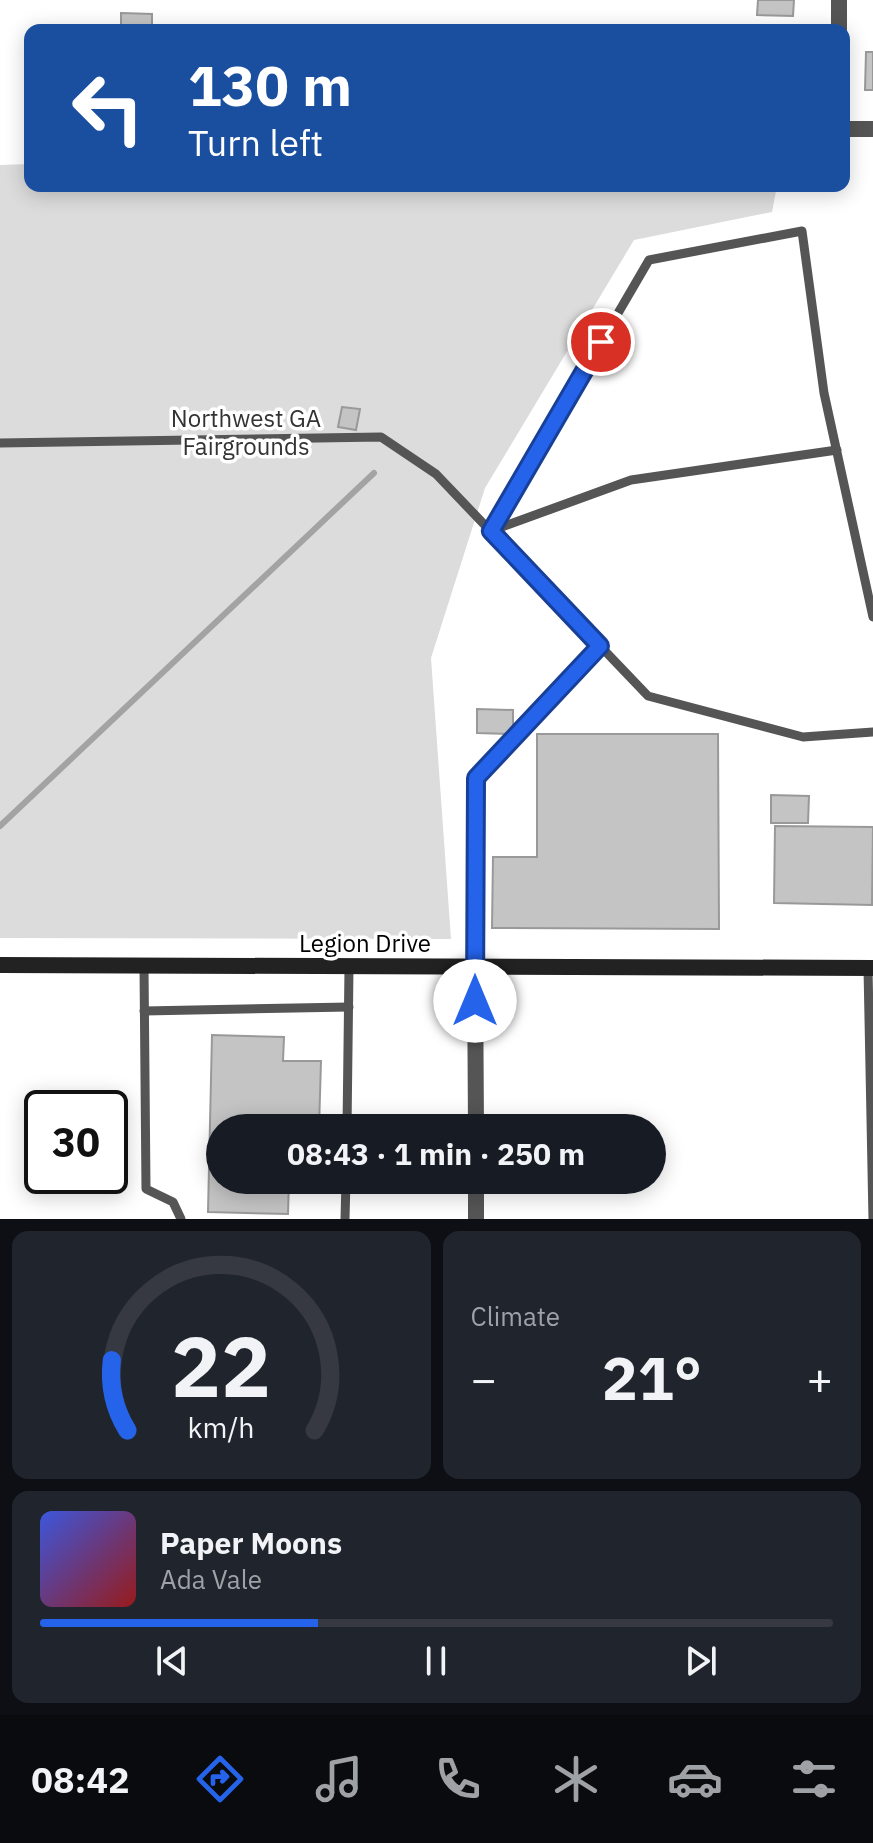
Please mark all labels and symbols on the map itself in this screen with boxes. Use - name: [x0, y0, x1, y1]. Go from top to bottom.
- pin: [567, 308, 635, 376]
- park label: Northwest GA Fairgrounds: [171, 402, 321, 462]
- street label: Legion Drive: [299, 927, 431, 959]
- position arrow: [433, 959, 517, 1043]
- speed limit sign: 30: [24, 1090, 128, 1194]

